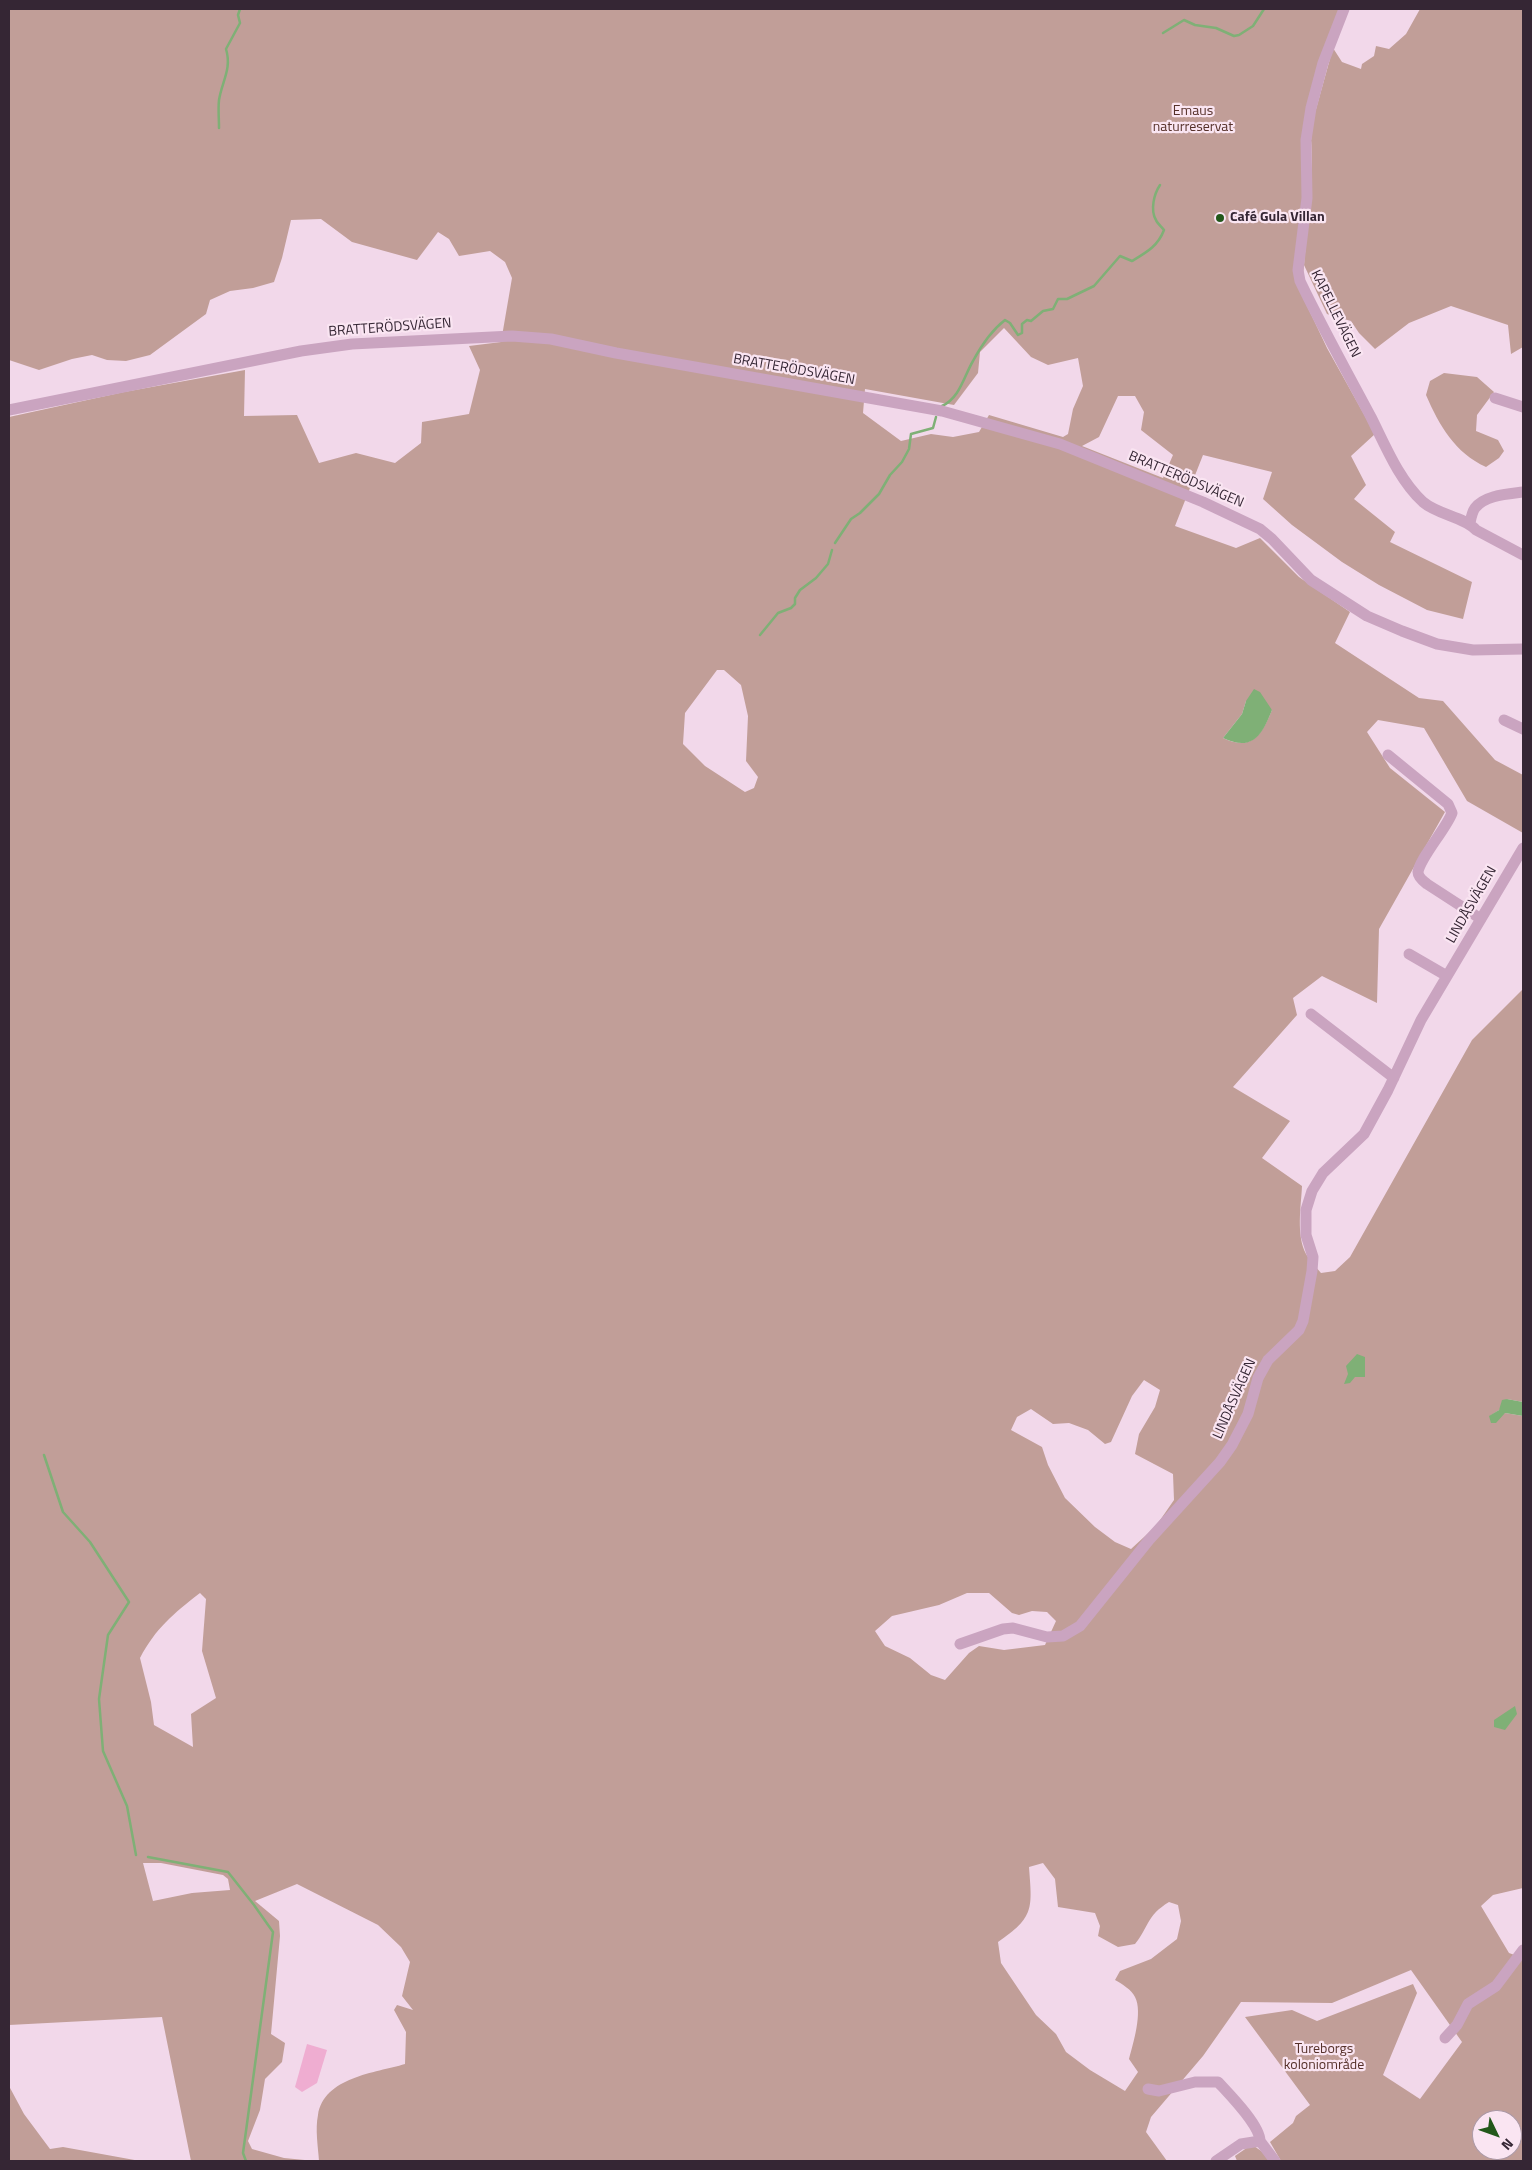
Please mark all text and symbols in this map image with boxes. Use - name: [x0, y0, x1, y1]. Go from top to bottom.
- park label: Emaus naturreservat: [1153, 104, 1233, 136]
- place label: Café Gula Villan: [1230, 210, 1325, 226]
- marker: Café Gula Villan: [1214, 212, 1226, 224]
- street label: KAPELLEVÄGEN: [1307, 268, 1363, 360]
- street label: BRATTERÖDSVÄGEN: [328, 315, 452, 341]
- street label: BRATTERÖDSVÄGEN: [732, 351, 856, 389]
- street label: BRATTERÖDSVÄGEN: [1126, 448, 1246, 512]
- street label: LINDÅSVÄGEN: [1443, 864, 1501, 946]
- street label: LINDÅSVÄGEN: [1210, 1356, 1260, 1442]
- park label: Tureborgs koloniområde: [1284, 2042, 1364, 2074]
- north arrow: [1472, 2110, 1522, 2160]
- text: N: [1497, 2134, 1519, 2155]

